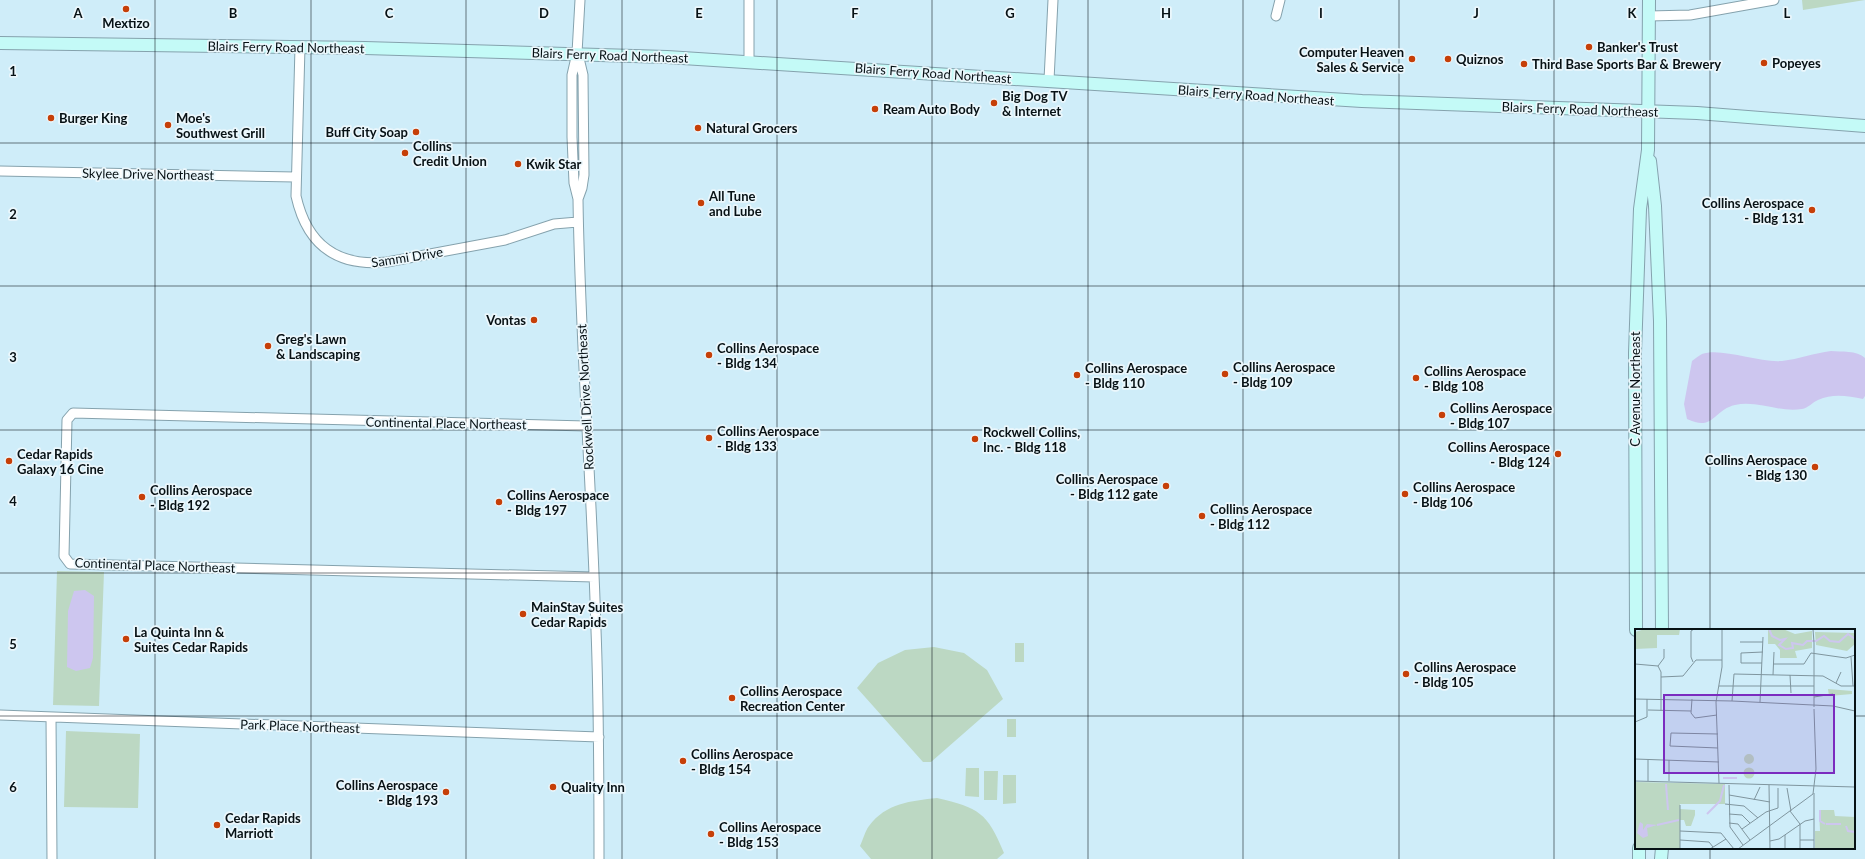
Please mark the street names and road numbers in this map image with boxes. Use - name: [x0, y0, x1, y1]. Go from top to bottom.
- street label: Blairs Ferry Road Northeast: [207, 38, 365, 56]
- street label: Blairs Ferry Road Northeast: [531, 44, 689, 66]
- street label: Blairs Ferry Road Northeast: [854, 60, 1012, 86]
- street label: Blairs Ferry Road Northeast: [1177, 82, 1335, 108]
- street label: Blairs Ferry Road Northeast: [1501, 98, 1659, 120]
- street label: Skylee Drive Northeast: [82, 165, 214, 183]
- street label: Sammi Drive: [370, 243, 444, 271]
- street label: Rockwell Drive Northeast: [573, 323, 597, 470]
- street label: C Avenue Northeast: [1627, 331, 1643, 447]
- street label: Continental Place Northeast: [365, 414, 527, 432]
- street label: Continental Place Northeast: [74, 554, 236, 576]
- street label: Park Place Northeast: [240, 716, 360, 736]

